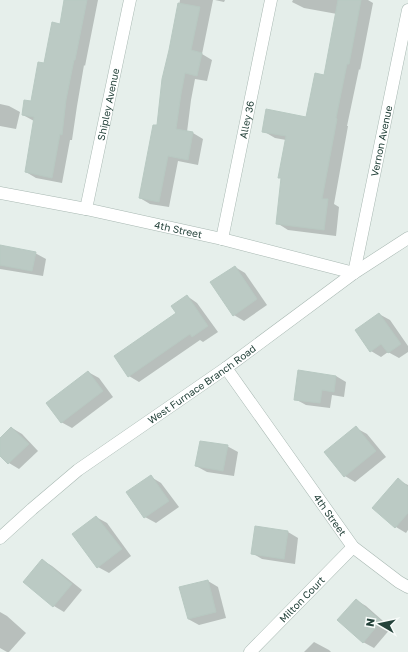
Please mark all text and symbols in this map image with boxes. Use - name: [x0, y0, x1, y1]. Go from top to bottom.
- street label: Shipley Avenue: [95, 67, 122, 142]
- street label: Alley 36: [237, 99, 256, 140]
- street label: Vernon Avenue: [368, 104, 394, 177]
- street label: 4th Street: [153, 218, 203, 240]
- street label: West Furnace Branch Road: [145, 342, 258, 426]
- street label: 4th Street: [311, 492, 349, 538]
- street label: Milton Court: [277, 574, 327, 625]
- north arrow: [360, 604, 400, 644]
- text: N: [363, 617, 377, 628]

